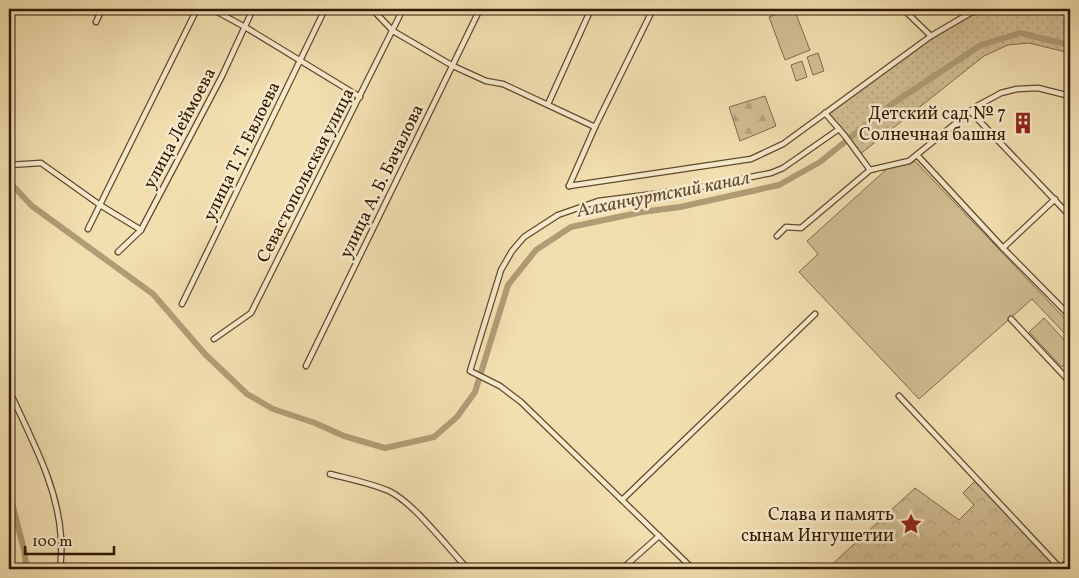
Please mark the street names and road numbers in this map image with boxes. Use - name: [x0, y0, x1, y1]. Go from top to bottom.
- street label: улица Леймоева: [138, 64, 223, 194]
- street label: улица Т. Т. Евлоева: [198, 78, 287, 226]
- street label: Севастопольская улица: [251, 84, 361, 267]
- street label: улица А. Б. Бачалова: [334, 100, 431, 263]

